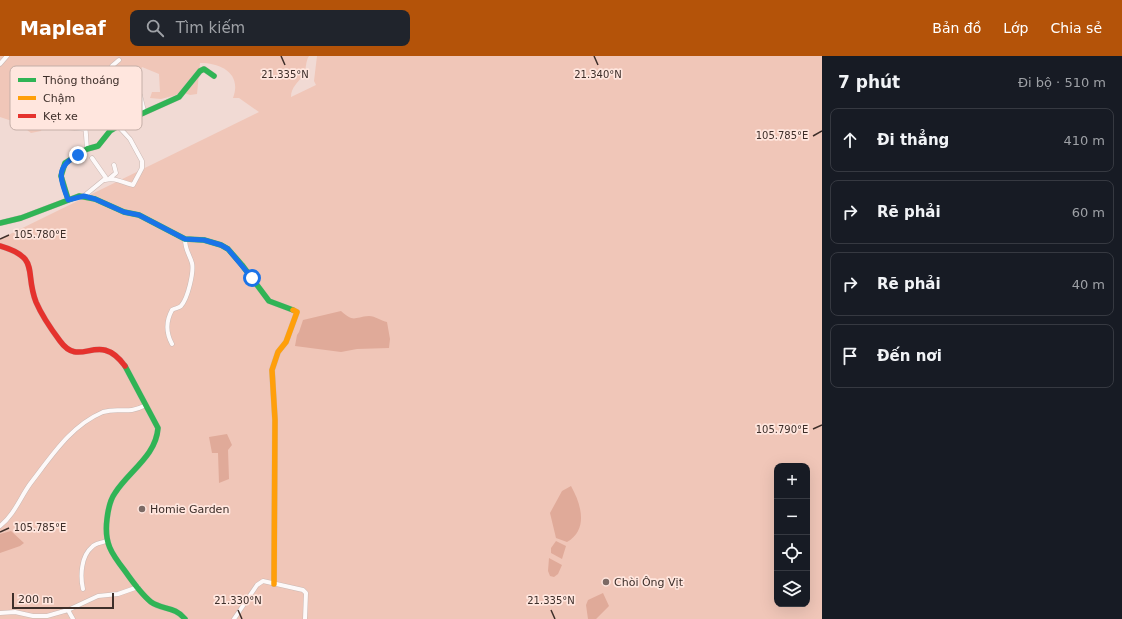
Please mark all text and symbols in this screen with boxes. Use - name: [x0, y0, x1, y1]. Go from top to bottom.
- search box: [130, 10, 410, 46]
- text: Mapleaf: [20, 17, 106, 39]
- icon: search: [144, 17, 166, 39]
- text: Tìm kiếm: [176, 19, 245, 37]
- text: Bản đồ: [932, 20, 981, 36]
- text: Lớp: [1003, 20, 1029, 36]
- text: Chia sẻ: [1051, 20, 1102, 36]
- legend: [10, 66, 142, 130]
- text: 21.335°N: [261, 69, 309, 80]
- text: 21.340°N: [574, 69, 622, 80]
- text: 7 phút: [838, 72, 900, 92]
- text: Thông thoáng: [42, 74, 120, 87]
- text: Đi bộ · 510 m: [1018, 75, 1106, 90]
- text: Chậm: [43, 92, 75, 105]
- text: Kẹt xe: [43, 110, 78, 123]
- icon: ahead: [839, 129, 861, 151]
- text: 105.785°E: [756, 130, 808, 141]
- text: Đi thẳng: [877, 131, 949, 149]
- text: 410 m: [1063, 133, 1105, 148]
- route end: [69, 146, 87, 164]
- icon: right: [839, 201, 861, 223]
- text: Rẽ phải: [877, 203, 941, 221]
- text: 60 m: [1072, 205, 1105, 220]
- text: 105.780°E: [14, 229, 66, 240]
- route start: [243, 269, 261, 287]
- icon: right: [839, 273, 861, 295]
- text: Rẽ phải: [877, 275, 941, 293]
- text: 40 m: [1072, 277, 1105, 292]
- icon: arrive: [839, 345, 861, 367]
- text: Đến nơi: [877, 347, 942, 365]
- text: 105.790°E: [756, 424, 808, 435]
- map controls: [774, 463, 810, 607]
- button: +: [774, 463, 810, 499]
- button: −: [774, 499, 810, 535]
- place label: Homie Garden: [150, 503, 229, 516]
- marker: Homie Garden: [137, 504, 147, 514]
- text: 105.785°E: [14, 522, 66, 533]
- button: locate: [774, 535, 810, 571]
- button: layers: [774, 571, 810, 607]
- place label: Chòi Ông Vịt: [614, 576, 684, 589]
- marker: Chòi Ông Vịt: [601, 577, 611, 587]
- scale bar: [12, 591, 114, 610]
- text: 200 m: [18, 593, 53, 606]
- text: 21.330°N: [214, 595, 262, 606]
- text: 21.335°N: [527, 595, 575, 606]

